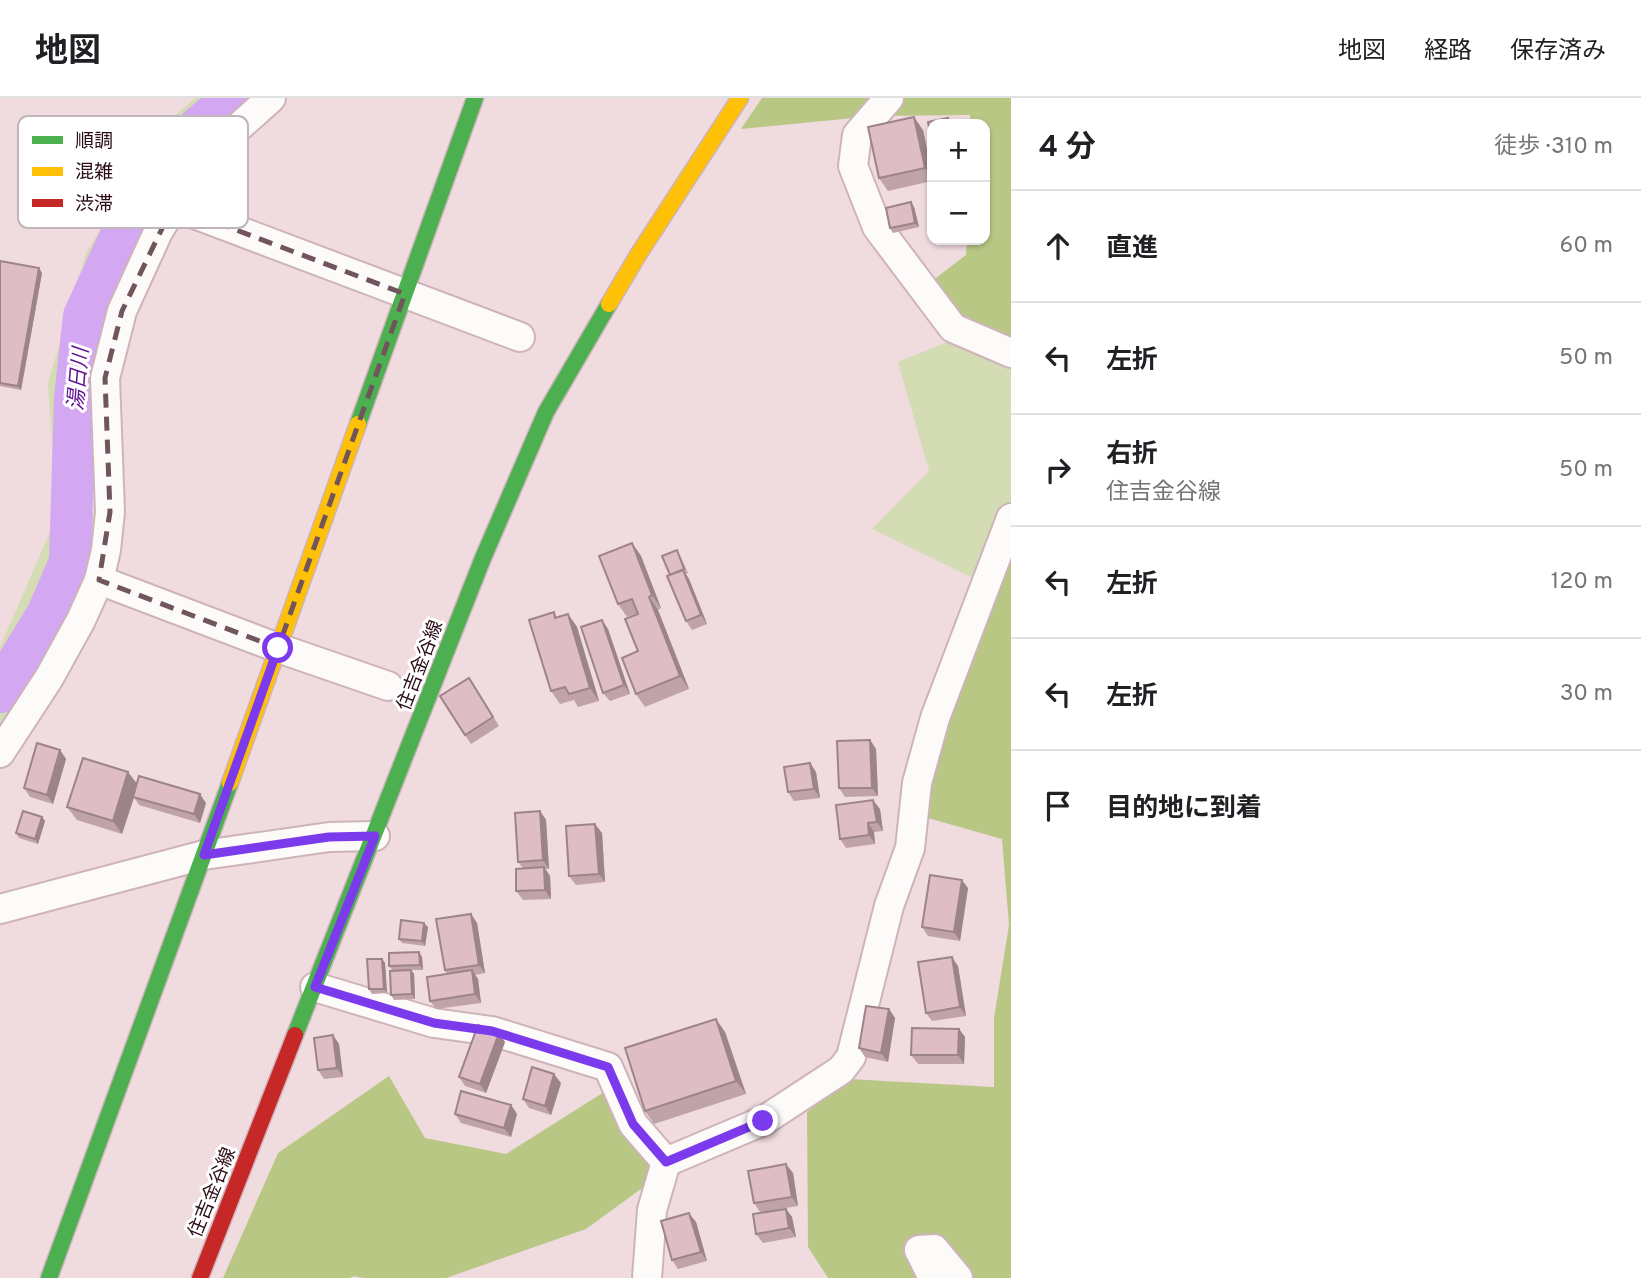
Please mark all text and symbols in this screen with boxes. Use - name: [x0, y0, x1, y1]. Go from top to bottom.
- text: 地図: [35, 32, 101, 74]
- text: 地図: [1338, 37, 1386, 67]
- text: 経路: [1424, 37, 1472, 67]
- text: 保存済み: [1510, 37, 1606, 67]
- legend: [18, 116, 248, 228]
- map controls: [927, 119, 990, 245]
- button: +: [927, 119, 990, 182]
- text: 順調: [75, 130, 113, 154]
- text: 4 分: [1039, 130, 1096, 167]
- text: 徒歩 · 310 m: [1494, 133, 1613, 162]
- text: 混雑: [75, 161, 113, 185]
- button: −: [927, 182, 990, 245]
- text: 渋滞: [75, 193, 113, 217]
- icon: ahead: [1039, 227, 1077, 265]
- text: 60 m: [1560, 232, 1613, 261]
- text: 直進: [1106, 233, 1158, 266]
- icon: left: [1039, 339, 1077, 377]
- text: 50 m: [1559, 344, 1613, 373]
- water label: 湯日川: [63, 345, 96, 412]
- text: 左折: [1106, 345, 1158, 378]
- text: 右折: [1106, 439, 1158, 472]
- icon: right: [1039, 451, 1077, 489]
- text: 50 m: [1559, 456, 1613, 485]
- text: 住吉金谷線: [1106, 479, 1221, 508]
- icon: left: [1039, 563, 1077, 601]
- text: 120 m: [1551, 568, 1613, 597]
- text: 左折: [1106, 569, 1158, 602]
- street label: 住吉金谷線: [393, 617, 449, 714]
- route start: [262, 632, 293, 663]
- icon: left: [1039, 675, 1077, 713]
- text: 30 m: [1560, 680, 1613, 709]
- text: 左折: [1106, 681, 1158, 714]
- icon: arrive: [1039, 787, 1077, 825]
- text: 目的地に到着: [1106, 793, 1262, 826]
- route end: [747, 1105, 778, 1136]
- street label: 住吉金谷線: [184, 1144, 242, 1241]

